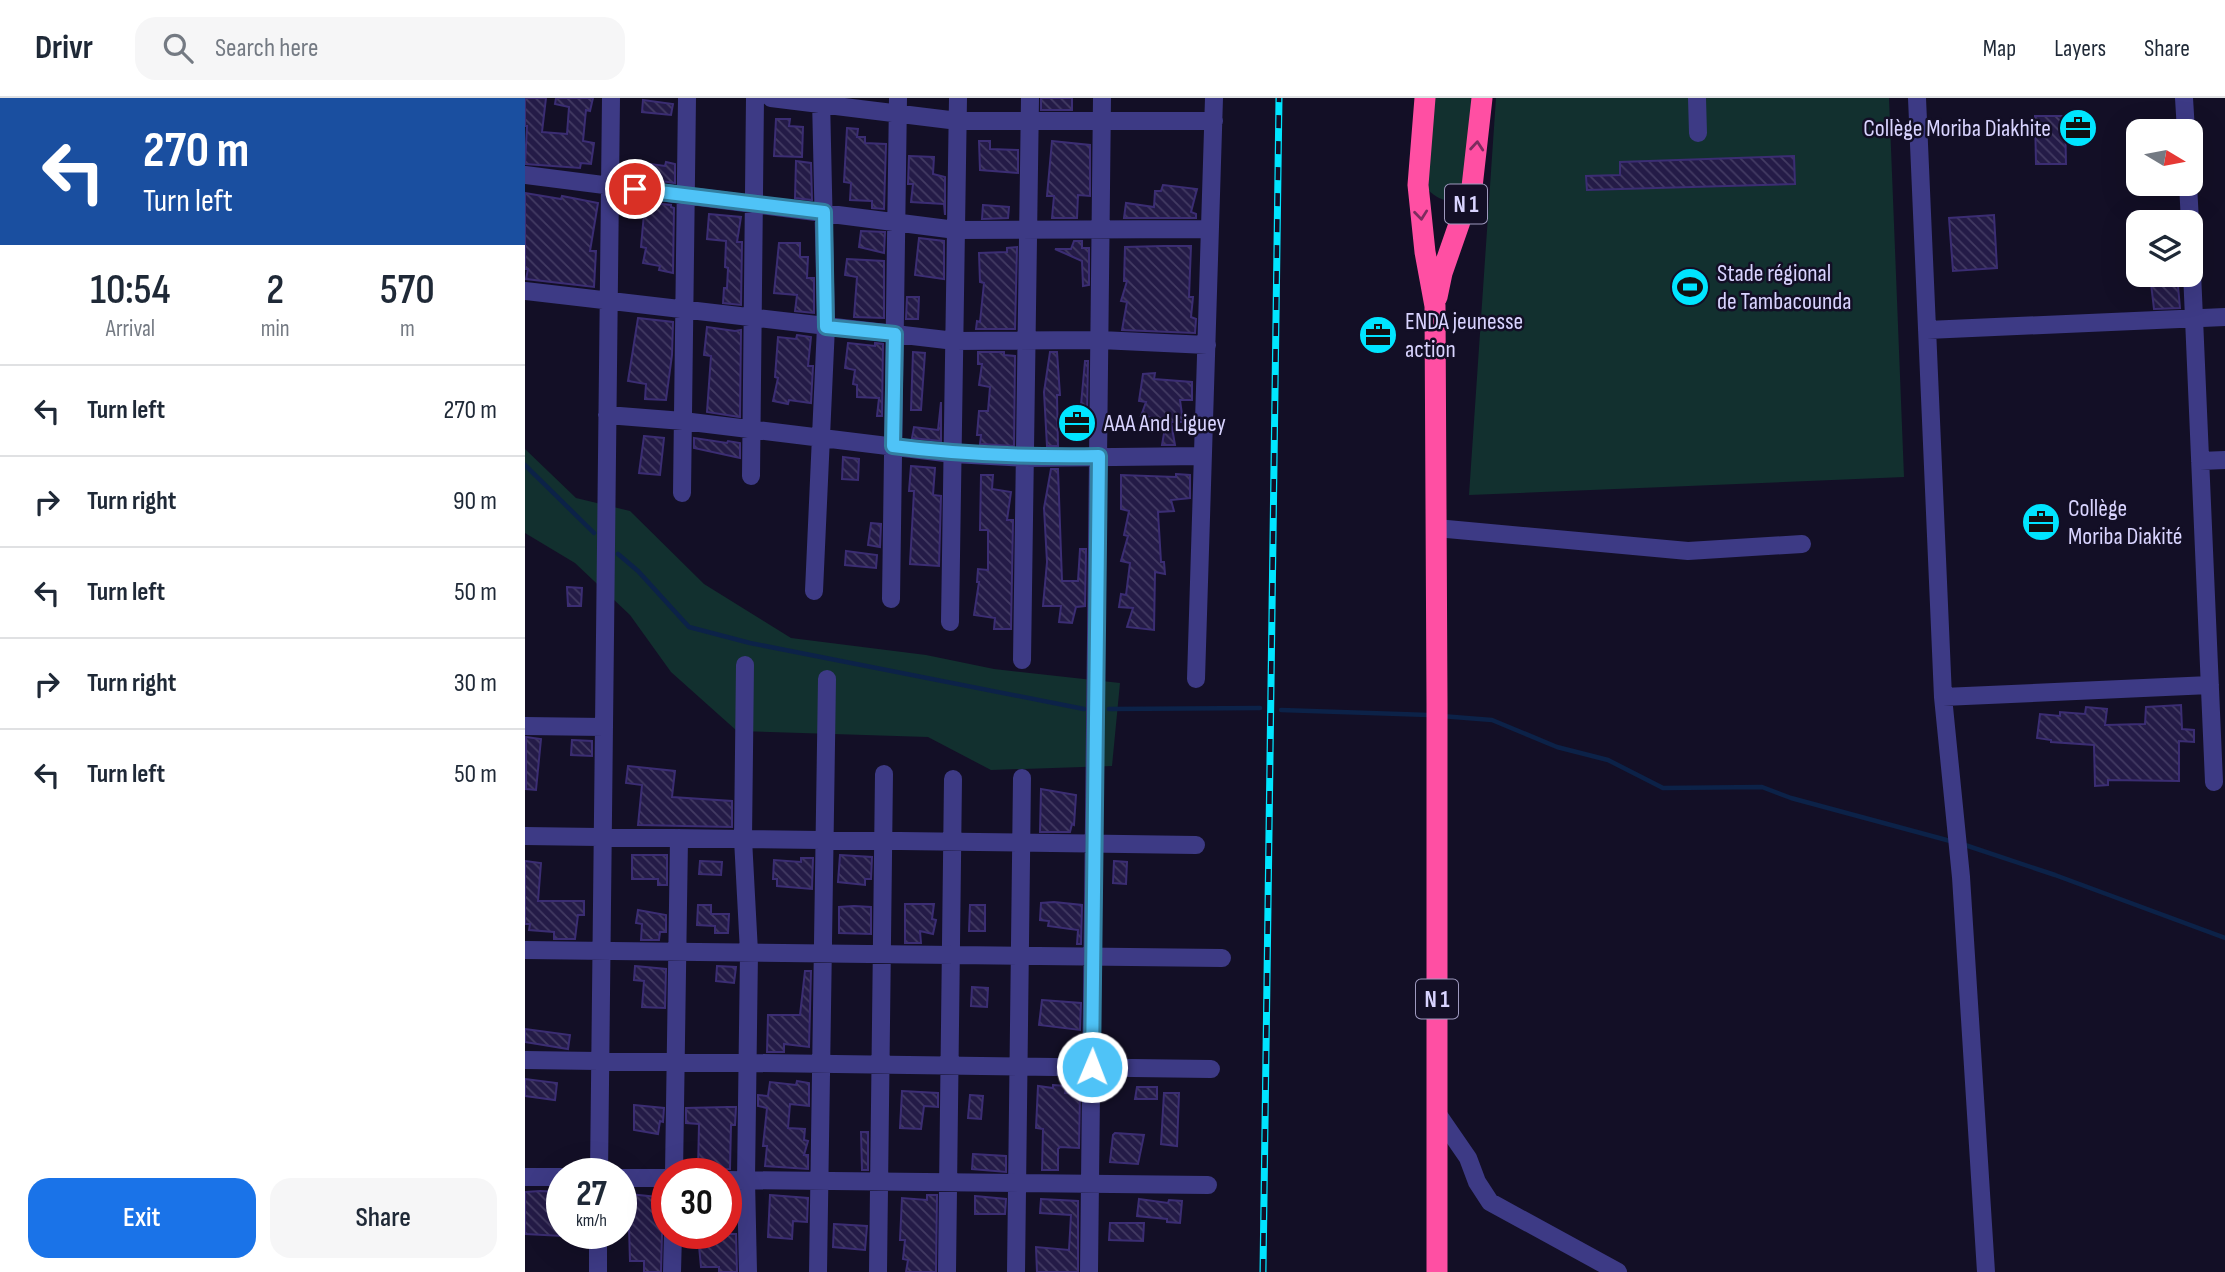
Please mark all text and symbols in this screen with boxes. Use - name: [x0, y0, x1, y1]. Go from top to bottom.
- search box: [135, 17, 625, 80]
- text: Drivr: [35, 28, 93, 68]
- icon: search: [159, 29, 197, 67]
- text: Search here: [215, 33, 318, 64]
- text: Map: [1983, 34, 2016, 63]
- text: Layers: [2054, 34, 2106, 63]
- text: Share: [2144, 34, 2190, 63]
- office icon: Collège Moriba Diakhite: [2057, 107, 2099, 149]
- place label: Collège Moriba Diakhite: [1863, 114, 2051, 143]
- north arrow: [2126, 119, 2203, 196]
- map controls: [2126, 119, 2203, 287]
- text: 270 m: [143, 122, 249, 181]
- icon: left: [28, 126, 119, 217]
- one-way arrow: [1469, 140, 1484, 151]
- pin: [605, 159, 665, 219]
- icon: arrive: [616, 170, 654, 208]
- text: Turn left: [143, 182, 233, 221]
- road number: N 1: [1445, 184, 1487, 223]
- one-way arrow: [1413, 209, 1428, 221]
- button: layers: [2126, 210, 2203, 287]
- place label: Stade régional de Tambacounda: [1717, 259, 1851, 316]
- text: 10:54: [90, 265, 170, 316]
- text: 2: [266, 265, 284, 316]
- text: 570: [380, 265, 435, 316]
- sports icon: Stade régional de Tambacounda: [1669, 266, 1711, 308]
- place label: ENDA jeunesse action: [1405, 307, 1523, 364]
- office icon: ENDA jeunesse action: [1357, 314, 1399, 356]
- text: Arrival: [106, 315, 155, 343]
- text: min: [261, 315, 290, 343]
- text: m: [400, 315, 415, 343]
- icon: left: [28, 392, 66, 430]
- text: Turn left: [87, 395, 165, 426]
- text: 270 m: [444, 395, 497, 426]
- office icon: AAA And Liguey: [1056, 402, 1098, 444]
- place label: AAA And Liguey: [1103, 409, 1226, 438]
- icon: right: [28, 483, 66, 521]
- text: Turn right: [87, 486, 176, 517]
- text: 90 m: [453, 486, 497, 517]
- place label: Collège Moriba Diakité: [2068, 494, 2182, 551]
- office icon: Collège Moriba Diakité: [2020, 501, 2062, 543]
- icon: left: [28, 574, 66, 612]
- text: Turn left: [87, 577, 165, 608]
- text: 50 m: [454, 577, 497, 608]
- icon: right: [28, 665, 66, 703]
- text: Turn right: [87, 668, 176, 699]
- text: 30 m: [454, 668, 497, 699]
- icon: left: [28, 756, 66, 794]
- text: Turn left: [87, 759, 165, 790]
- text: 50 m: [454, 759, 497, 790]
- road number: N 1: [1416, 980, 1458, 1018]
- position arrow: [1055, 1030, 1129, 1104]
- speed limit sign: 30: [651, 1158, 742, 1249]
- text: 27: [576, 1173, 607, 1216]
- button: Exit: [28, 1178, 256, 1258]
- button: Share: [270, 1178, 497, 1258]
- text: km/h: [576, 1210, 607, 1231]

